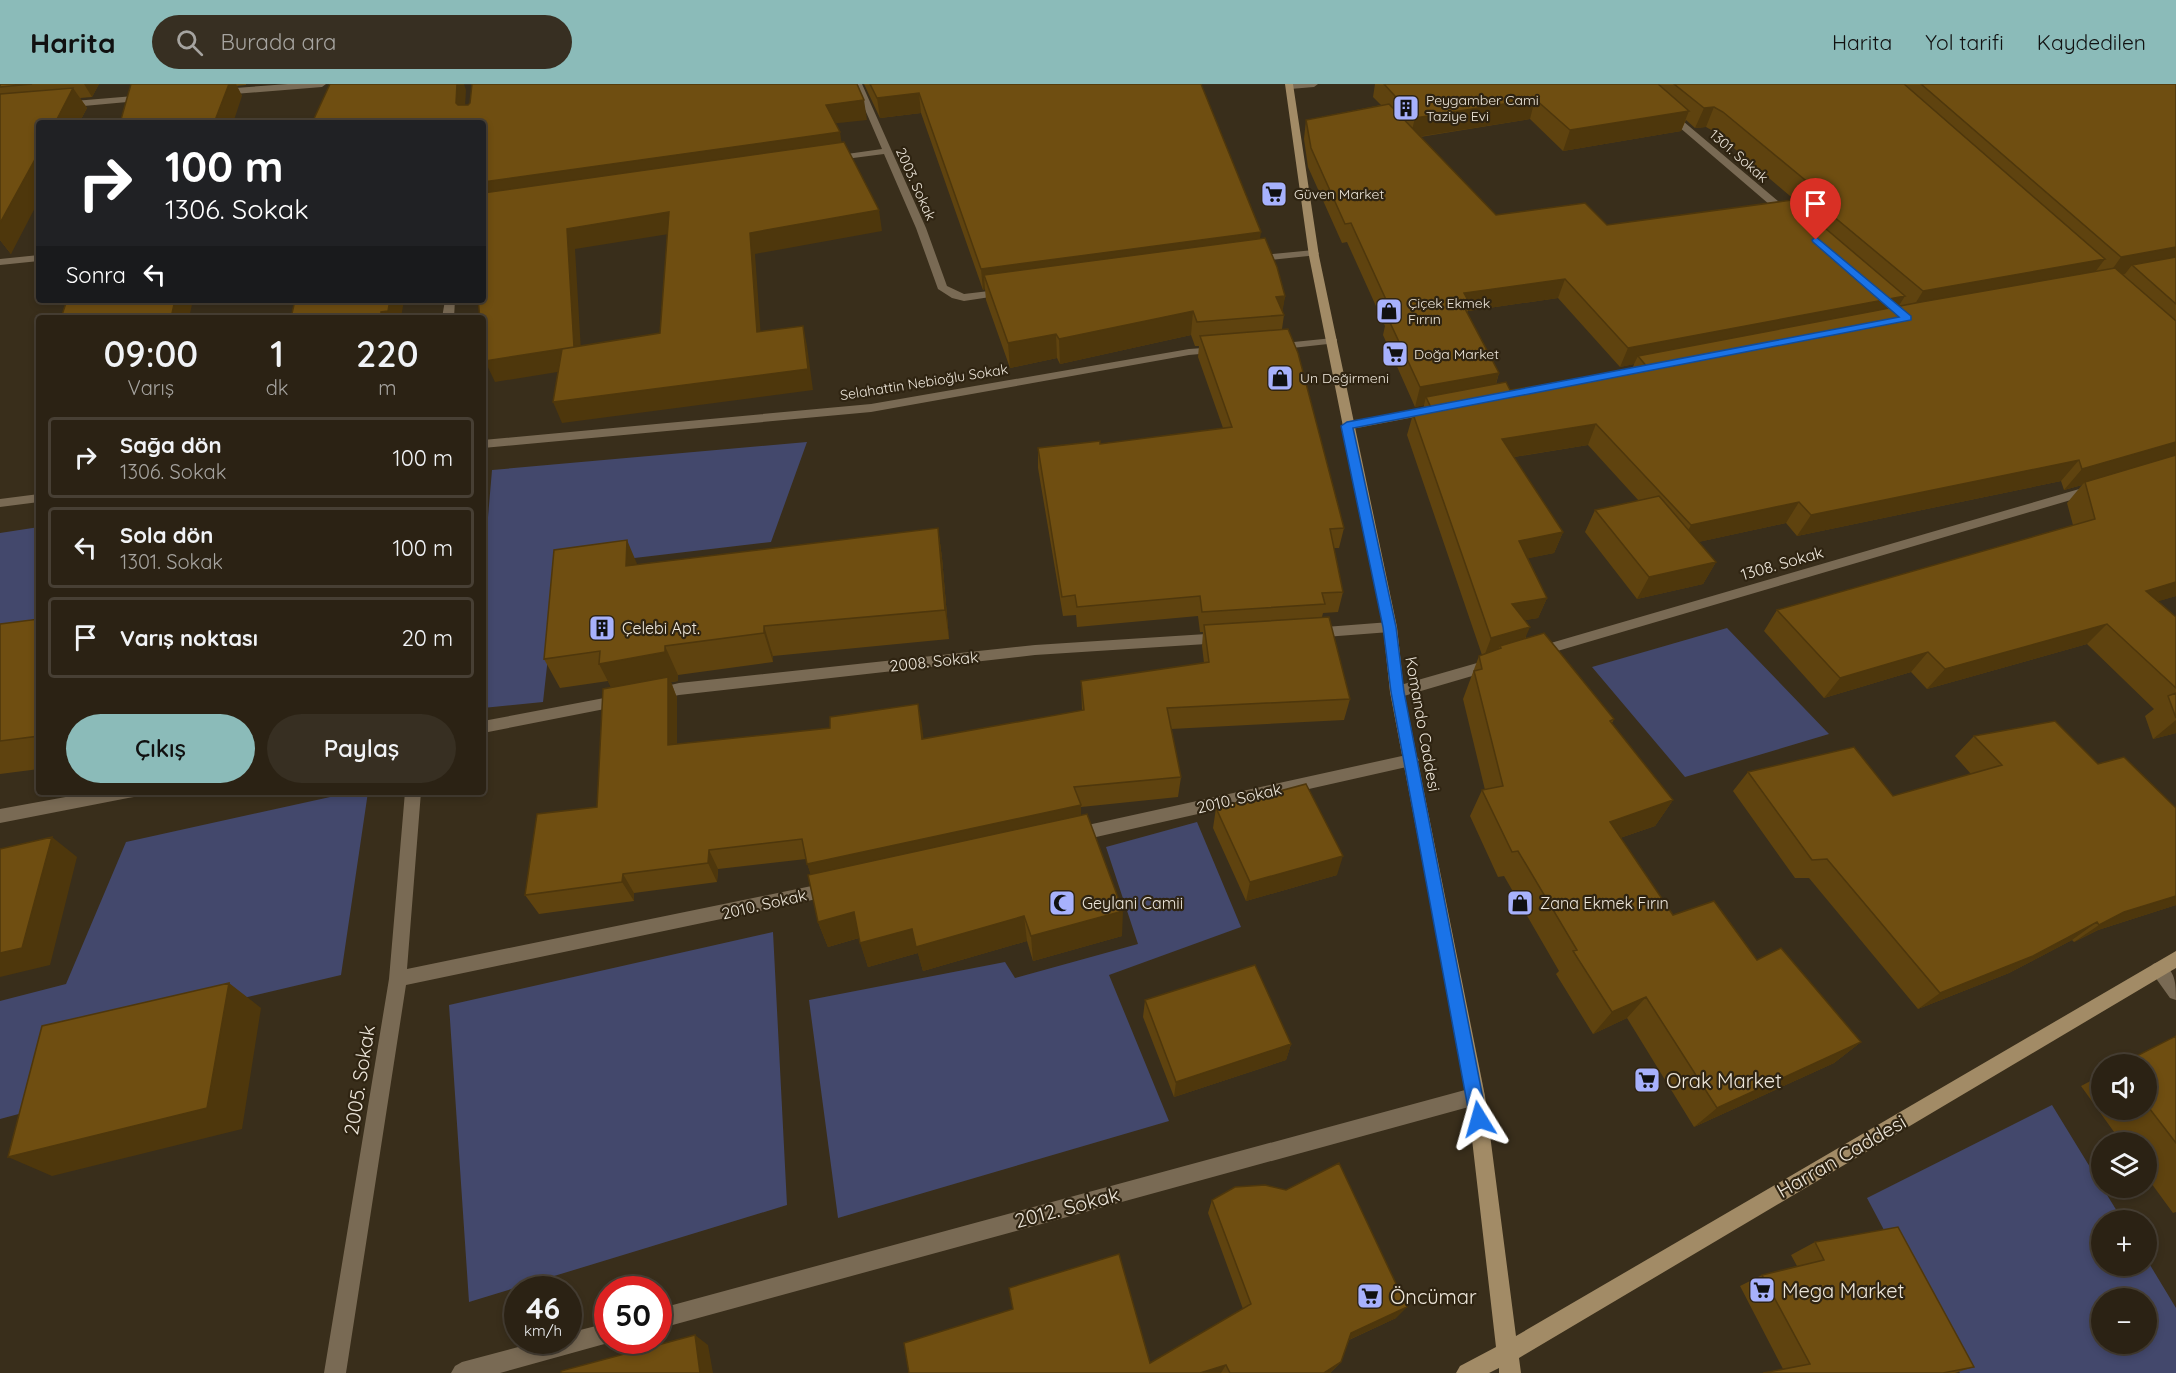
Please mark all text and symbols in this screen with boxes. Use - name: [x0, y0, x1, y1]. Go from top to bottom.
- search box: [152, 15, 572, 69]
- text: Harita: [30, 25, 116, 60]
- icon: search: [173, 26, 206, 59]
- text: Burada ara: [221, 28, 336, 56]
- text: Harita: [1832, 29, 1892, 55]
- text: Yol tarifi: [1925, 29, 2004, 55]
- text: Kaydedilen: [2037, 29, 2146, 55]
- place label: Peygamber Cami Taziye Evi: [1426, 91, 1539, 125]
- building icon: Peygamber Cami Taziye Evi: [1391, 93, 1421, 123]
- street label: 1301. Sokak: [1706, 126, 1772, 186]
- text: 100 m: [165, 140, 283, 193]
- icon: right: [66, 144, 144, 222]
- street label: 2003. Sokak: [892, 145, 940, 223]
- pin: [1790, 178, 1841, 240]
- supermarket icon: Güven Market: [1259, 179, 1289, 209]
- place label: Güven Market: [1294, 185, 1384, 203]
- icon: arrive: [1799, 187, 1832, 220]
- text: 1306. Sokak: [165, 192, 309, 226]
- icon: left: [138, 258, 171, 291]
- text: Sonra: [66, 261, 126, 289]
- place label: Çiçek Ekmek Fırrın: [1408, 294, 1490, 328]
- shop icon: Çiçek Ekmek Fırrın: [1374, 296, 1404, 326]
- text: 09:00: [103, 331, 198, 376]
- text: 1: [270, 331, 284, 376]
- text: 220: [356, 331, 419, 376]
- supermarket icon: Doğa Market: [1380, 339, 1410, 369]
- place label: Doğa Market: [1414, 345, 1499, 363]
- street label: Selahattin Nebioğlu Sokak: [839, 360, 1009, 404]
- shop icon: Un Değirmeni: [1265, 363, 1295, 393]
- place label: Un Değirmeni: [1300, 369, 1389, 387]
- text: Varış: [128, 375, 174, 400]
- text: dk: [266, 375, 289, 400]
- text: m: [378, 375, 396, 400]
- text: Sağa dön: [120, 431, 222, 459]
- icon: right: [69, 441, 102, 474]
- text: 100 m: [393, 444, 453, 472]
- text: 1306. Sokak: [120, 459, 226, 484]
- text: Sola dön: [120, 521, 213, 549]
- icon: left: [69, 531, 102, 564]
- text: 100 m: [393, 534, 453, 562]
- street label: 1308. Sokak: [1738, 542, 1826, 584]
- text: 1301. Sokak: [120, 549, 223, 574]
- building icon: Çelebi Apt.: [587, 613, 617, 643]
- place label: Çelebi Apt.: [622, 618, 700, 638]
- icon: arrive: [69, 621, 102, 654]
- text: Varış noktası: [120, 624, 258, 652]
- text: 20 m: [402, 624, 453, 652]
- street label: 2008. Sokak: [889, 646, 979, 676]
- street label: Komando Caddesi: [1401, 655, 1445, 793]
- button: Çıkış: [66, 714, 255, 783]
- button: Paylaş: [267, 714, 456, 783]
- street label: 2010. Sokak: [1195, 779, 1283, 817]
- street label: 2010. Sokak: [720, 885, 808, 923]
- mosque icon: Geylani Camii: [1047, 888, 1077, 918]
- shop icon: Zana Ekmek Fırın: [1505, 888, 1535, 918]
- place label: Geylani Camii: [1082, 893, 1183, 913]
- place label: Zana Ekmek Fırın: [1540, 893, 1669, 913]
- street label: 2005. Sokak: [338, 1023, 380, 1137]
- map controls: [2091, 1054, 2157, 1354]
- button: sound: [2091, 1054, 2157, 1120]
- supermarket icon: Orak Market: [1632, 1065, 1662, 1095]
- place label: Orak Market: [1666, 1068, 1782, 1093]
- position arrow: [1447, 1087, 1511, 1151]
- street label: Harran Caddesi: [1772, 1109, 1910, 1203]
- button: layers: [2091, 1132, 2157, 1198]
- street label: 2012. Sokak: [1012, 1181, 1122, 1233]
- button: +: [2091, 1210, 2157, 1276]
- supermarket icon: Mega Market: [1747, 1275, 1777, 1305]
- speed limit sign: 50: [594, 1276, 672, 1354]
- place label: Mega Market: [1782, 1278, 1905, 1303]
- supermarket icon: Öncümar: [1355, 1281, 1385, 1311]
- place label: Öncümar: [1390, 1284, 1477, 1309]
- button: −: [2091, 1288, 2157, 1354]
- text: 46: [526, 1289, 560, 1327]
- text: km/h: [524, 1321, 562, 1340]

